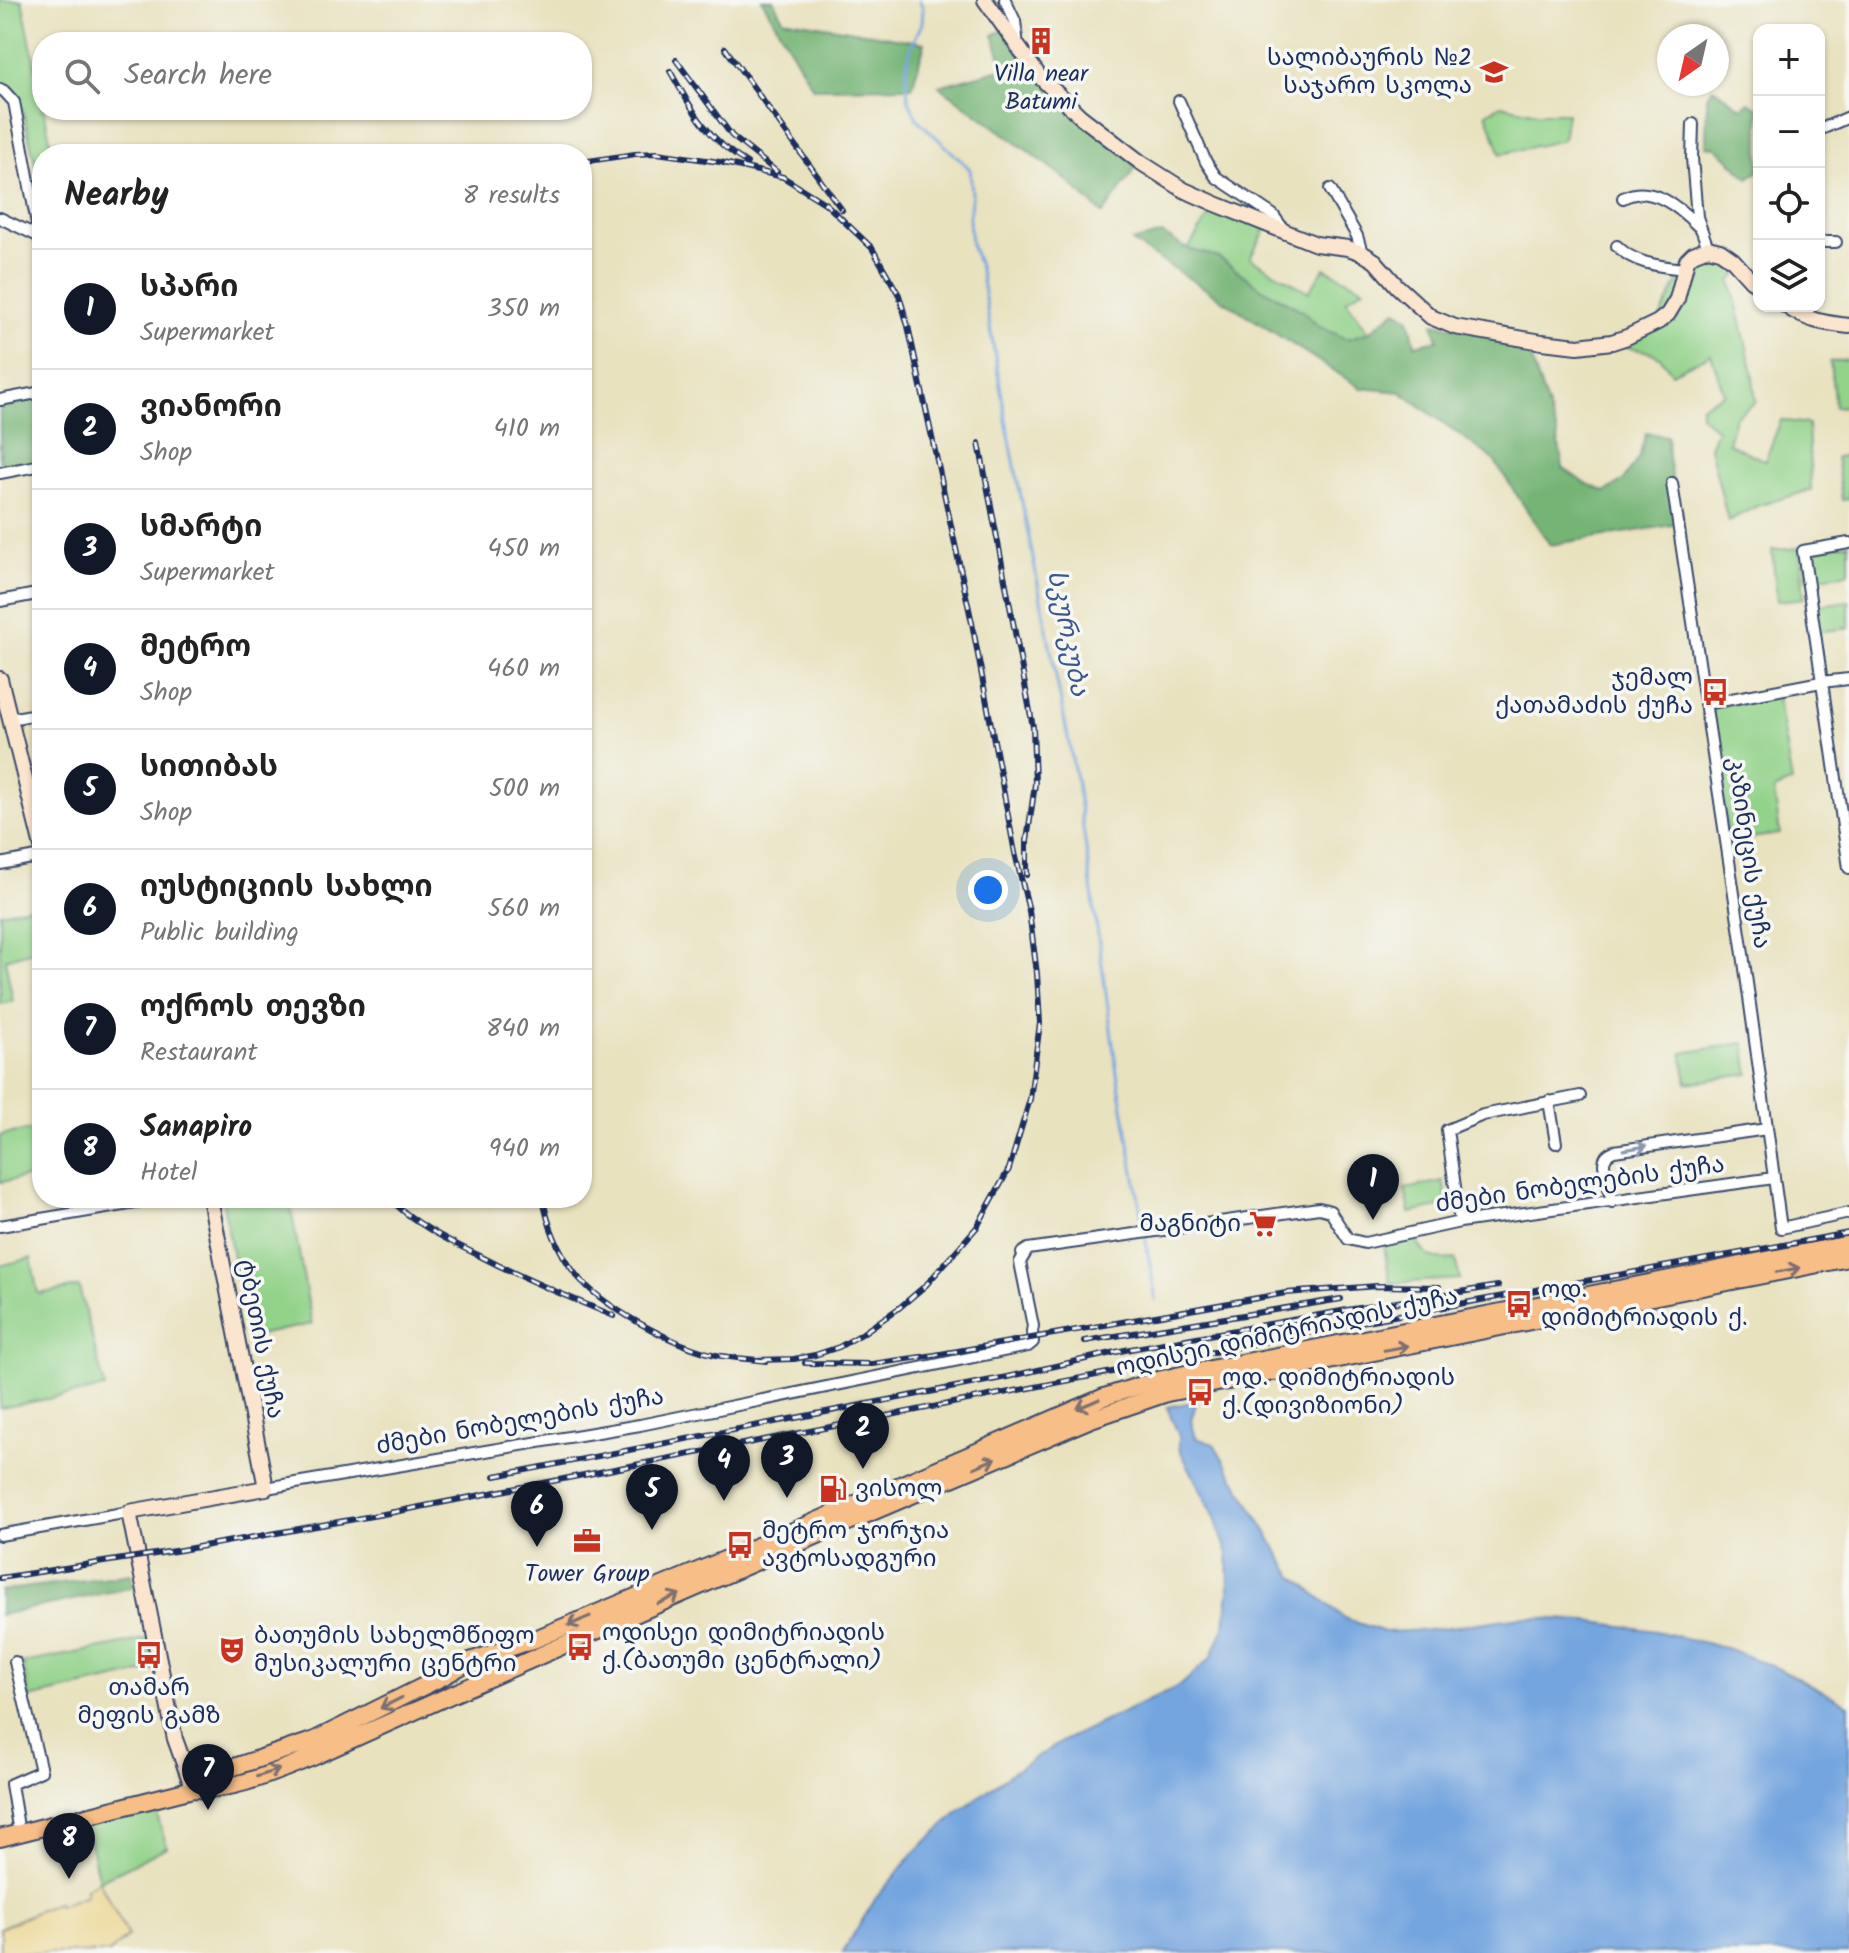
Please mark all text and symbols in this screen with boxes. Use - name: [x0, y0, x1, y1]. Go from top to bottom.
- north arrow: [1657, 24, 1729, 96]
- map controls: [1753, 24, 1825, 312]
- button: +: [1753, 24, 1825, 96]
- building icon: Villa near Batumi: [1026, 26, 1056, 56]
- search box: [32, 32, 592, 120]
- place label: სალიბაურის №2 საჯარო სკოლა: [1267, 39, 1472, 106]
- text: Search here: [124, 52, 272, 100]
- icon: search: [60, 54, 104, 98]
- place label: Villa near Batumi: [994, 55, 1090, 122]
- school or university icon: სალიბაურის №2 საჯარო სკოლა: [1479, 57, 1509, 87]
- button: −: [1753, 96, 1825, 168]
- button: locate: [1753, 168, 1825, 240]
- text: Nearby: [64, 169, 169, 223]
- text: 8 results: [463, 175, 560, 217]
- button: layers: [1753, 240, 1825, 312]
- text: სპარი: [140, 264, 238, 312]
- text: 1: [86, 288, 94, 330]
- text: 350 m: [487, 288, 560, 330]
- text: Supermarket: [140, 312, 275, 354]
- text: ვიანორი: [140, 384, 282, 432]
- text: 2: [82, 408, 98, 450]
- text: 410 m: [493, 408, 560, 450]
- text: Shop: [140, 432, 192, 474]
- text: სმარტი: [140, 504, 262, 552]
- text: 3: [83, 528, 97, 570]
- text: 450 m: [488, 528, 560, 570]
- text: Supermarket: [140, 552, 275, 594]
- water label: სკურკუბა: [1034, 566, 1100, 700]
- text: მეტრო: [140, 624, 251, 672]
- text: 4: [83, 648, 97, 690]
- text: 460 m: [487, 648, 560, 690]
- place label: ჯემალ ქათამაძის ქუჩა: [1495, 659, 1693, 726]
- text: Shop: [140, 672, 192, 714]
- bus stop icon: ჯემალ ქათამაძის ქუჩა: [1700, 677, 1730, 707]
- text: სითიბას: [140, 744, 278, 792]
- street label: კაზინეცის ქუჩა: [1715, 755, 1781, 951]
- text: 5: [83, 768, 97, 810]
- text: 500 m: [489, 768, 560, 810]
- text: Shop: [140, 792, 192, 834]
- text: იუსტიციის სახლი: [140, 864, 433, 912]
- your location: [968, 870, 1008, 910]
- text: 6: [83, 888, 97, 930]
- text: 560 m: [487, 888, 560, 930]
- text: Public building: [140, 912, 299, 954]
- text: ოქროს თევზი: [140, 984, 366, 1032]
- text: 7: [84, 1008, 96, 1050]
- text: 840 m: [486, 1008, 560, 1050]
- text: Restaurant: [140, 1032, 257, 1074]
- text: Sanapiro: [140, 1104, 252, 1152]
- text: 8: [82, 1128, 98, 1170]
- text: 940 m: [489, 1128, 560, 1170]
- one-way arrow: [1622, 1140, 1647, 1155]
- street label: ძმები ნობელების ქუჩა: [1433, 1145, 1727, 1225]
- text: Hotel: [140, 1152, 197, 1194]
- pin: 1: [1347, 1154, 1399, 1220]
- place label: მაგნიტი: [1139, 1205, 1241, 1244]
- supermarket icon: მაგნიტი: [1248, 1209, 1278, 1239]
- street label: ტბეთის ქუჩა: [225, 1256, 295, 1422]
- one-way arrow: [1775, 1262, 1800, 1277]
- place label: ოდ. დიმიტრიადის ქ.: [1541, 1271, 1748, 1338]
- street label: ოდისეი დიმიტრიადის ქუჩა: [1112, 1278, 1462, 1388]
- bus stop icon: ოდ. დიმიტრიადის ქ.: [1504, 1289, 1534, 1319]
- one-way arrow: [1382, 1340, 1408, 1355]
- place label: ოდ. დიმიტრიადის ქ.(დივიზიონი): [1222, 1359, 1455, 1426]
- street label: ძმები ნობელების ქუჩა: [373, 1377, 667, 1467]
- bus stop icon: ოდ. დიმიტრიადის ქ.(დივიზიონი): [1185, 1377, 1215, 1407]
- one-way arrow: [1076, 1397, 1101, 1412]
- pin: 2: [837, 1403, 889, 1469]
- pin: 3: [761, 1432, 813, 1498]
- pin: 4: [698, 1435, 750, 1501]
- one-way arrow: [972, 1455, 997, 1470]
- pin: 5: [626, 1464, 678, 1530]
- place label: ვისოლ: [855, 1470, 942, 1509]
- fuel station icon: ვისოლ: [818, 1474, 848, 1504]
- pin: 6: [511, 1481, 563, 1547]
- place label: მეტრო ჯორჯია ავტოსადგური: [762, 1512, 949, 1579]
- office icon: Tower Group: [572, 1526, 602, 1556]
- bus stop icon: მეტრო ჯორჯია ავტოსადგური: [725, 1530, 755, 1560]
- place label: Tower Group: [525, 1555, 650, 1594]
- one-way arrow: [656, 1591, 681, 1606]
- one-way arrow: [567, 1614, 591, 1629]
- place label: ოდისეი დიმიტრიადის ქ.(ბათუმი ცენტრალი): [602, 1614, 885, 1681]
- place label: ბათუმის სახელმწიფო მუსიკალური ცენტრი: [254, 1617, 535, 1684]
- bus stop icon: ოდისეი დიმიტრიადის ქ.(ბათუმი ცენტრალი): [565, 1632, 595, 1662]
- theatre icon: ბათუმის სახელმწიფო მუსიკალური ცენტრი: [217, 1635, 247, 1665]
- bus stop icon: თამარ მეფის გამზ: [134, 1640, 164, 1670]
- place label: თამარ მეფის გამზ: [77, 1669, 221, 1736]
- one-way arrow: [379, 1695, 403, 1711]
- pin: 7: [182, 1744, 234, 1810]
- one-way arrow: [255, 1765, 280, 1780]
- pin: 8: [43, 1813, 95, 1879]

